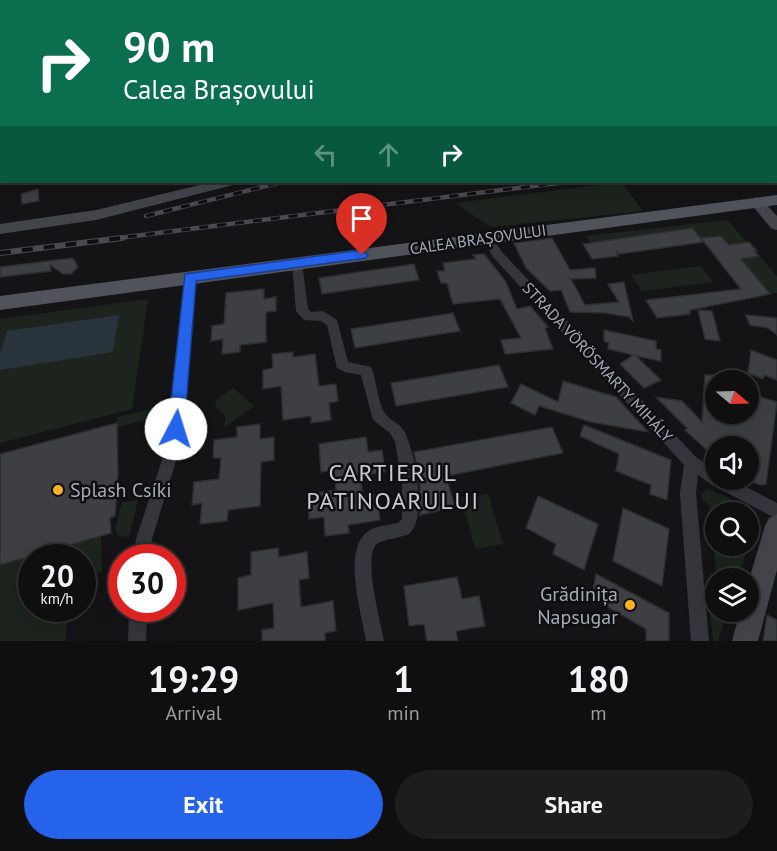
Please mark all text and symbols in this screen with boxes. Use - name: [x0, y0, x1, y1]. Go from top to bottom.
- text: 90 m: [123, 19, 215, 74]
- icon: right: [24, 24, 102, 102]
- text: Calea Brașovului: [123, 72, 315, 106]
- icon: left: [309, 138, 342, 171]
- icon: ahead: [372, 138, 405, 171]
- icon: right: [435, 138, 468, 171]
- pin: [336, 193, 387, 255]
- icon: arrive: [345, 202, 378, 235]
- street label: CALEA BRAȘOVULUI: [408, 220, 548, 258]
- street label: STRADA VÖRÖSMARTY MIHÁLY: [519, 278, 677, 446]
- north arrow: [705, 370, 759, 424]
- map controls: [705, 370, 759, 622]
- position arrow: [144, 397, 208, 461]
- button: sound: [705, 436, 759, 490]
- district label: CARTIERUL PATINOARULUI: [306, 457, 480, 516]
- place label: Splash Csíki: [70, 477, 172, 503]
- marker: Splash Csíki: [51, 483, 65, 497]
- button: search: [705, 502, 759, 556]
- speed limit sign: 30: [108, 544, 186, 622]
- text: 20: [40, 556, 74, 595]
- button: layers: [705, 568, 759, 622]
- place label: Grădinița Napsugar: [537, 581, 618, 630]
- text: km/h: [41, 589, 73, 608]
- marker: Grădinița Napsugar: [623, 598, 637, 612]
- text: 19:29: [148, 655, 239, 702]
- text: 1: [393, 655, 414, 702]
- text: 180: [568, 655, 629, 702]
- text: Arrival: [166, 700, 222, 726]
- text: min: [387, 700, 420, 726]
- text: m: [590, 700, 607, 726]
- button: Exit: [24, 770, 383, 839]
- button: Share: [395, 770, 753, 839]

